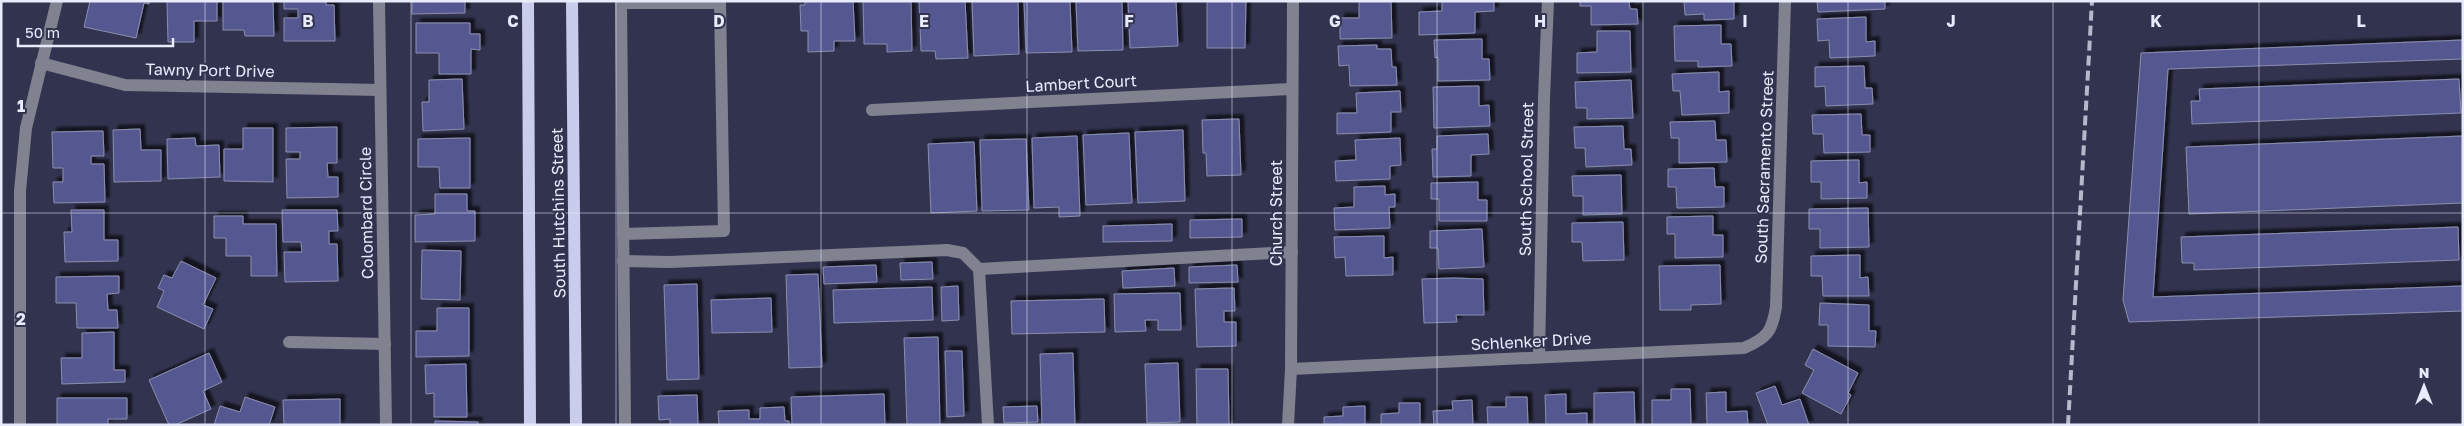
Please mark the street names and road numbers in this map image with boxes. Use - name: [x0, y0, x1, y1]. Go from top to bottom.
- street label: Tawny Port Drive: [145, 59, 275, 81]
- street label: Lambert Court: [1025, 70, 1137, 96]
- street label: South Sacramento Street: [1751, 70, 1777, 264]
- street label: South School Street: [1515, 102, 1537, 256]
- street label: South Hutchins Street: [547, 128, 569, 298]
- street label: Colombard Circle: [355, 147, 377, 279]
- street label: Church Street: [1266, 160, 1286, 266]
- street label: Schlenker Drive: [1470, 328, 1592, 354]

